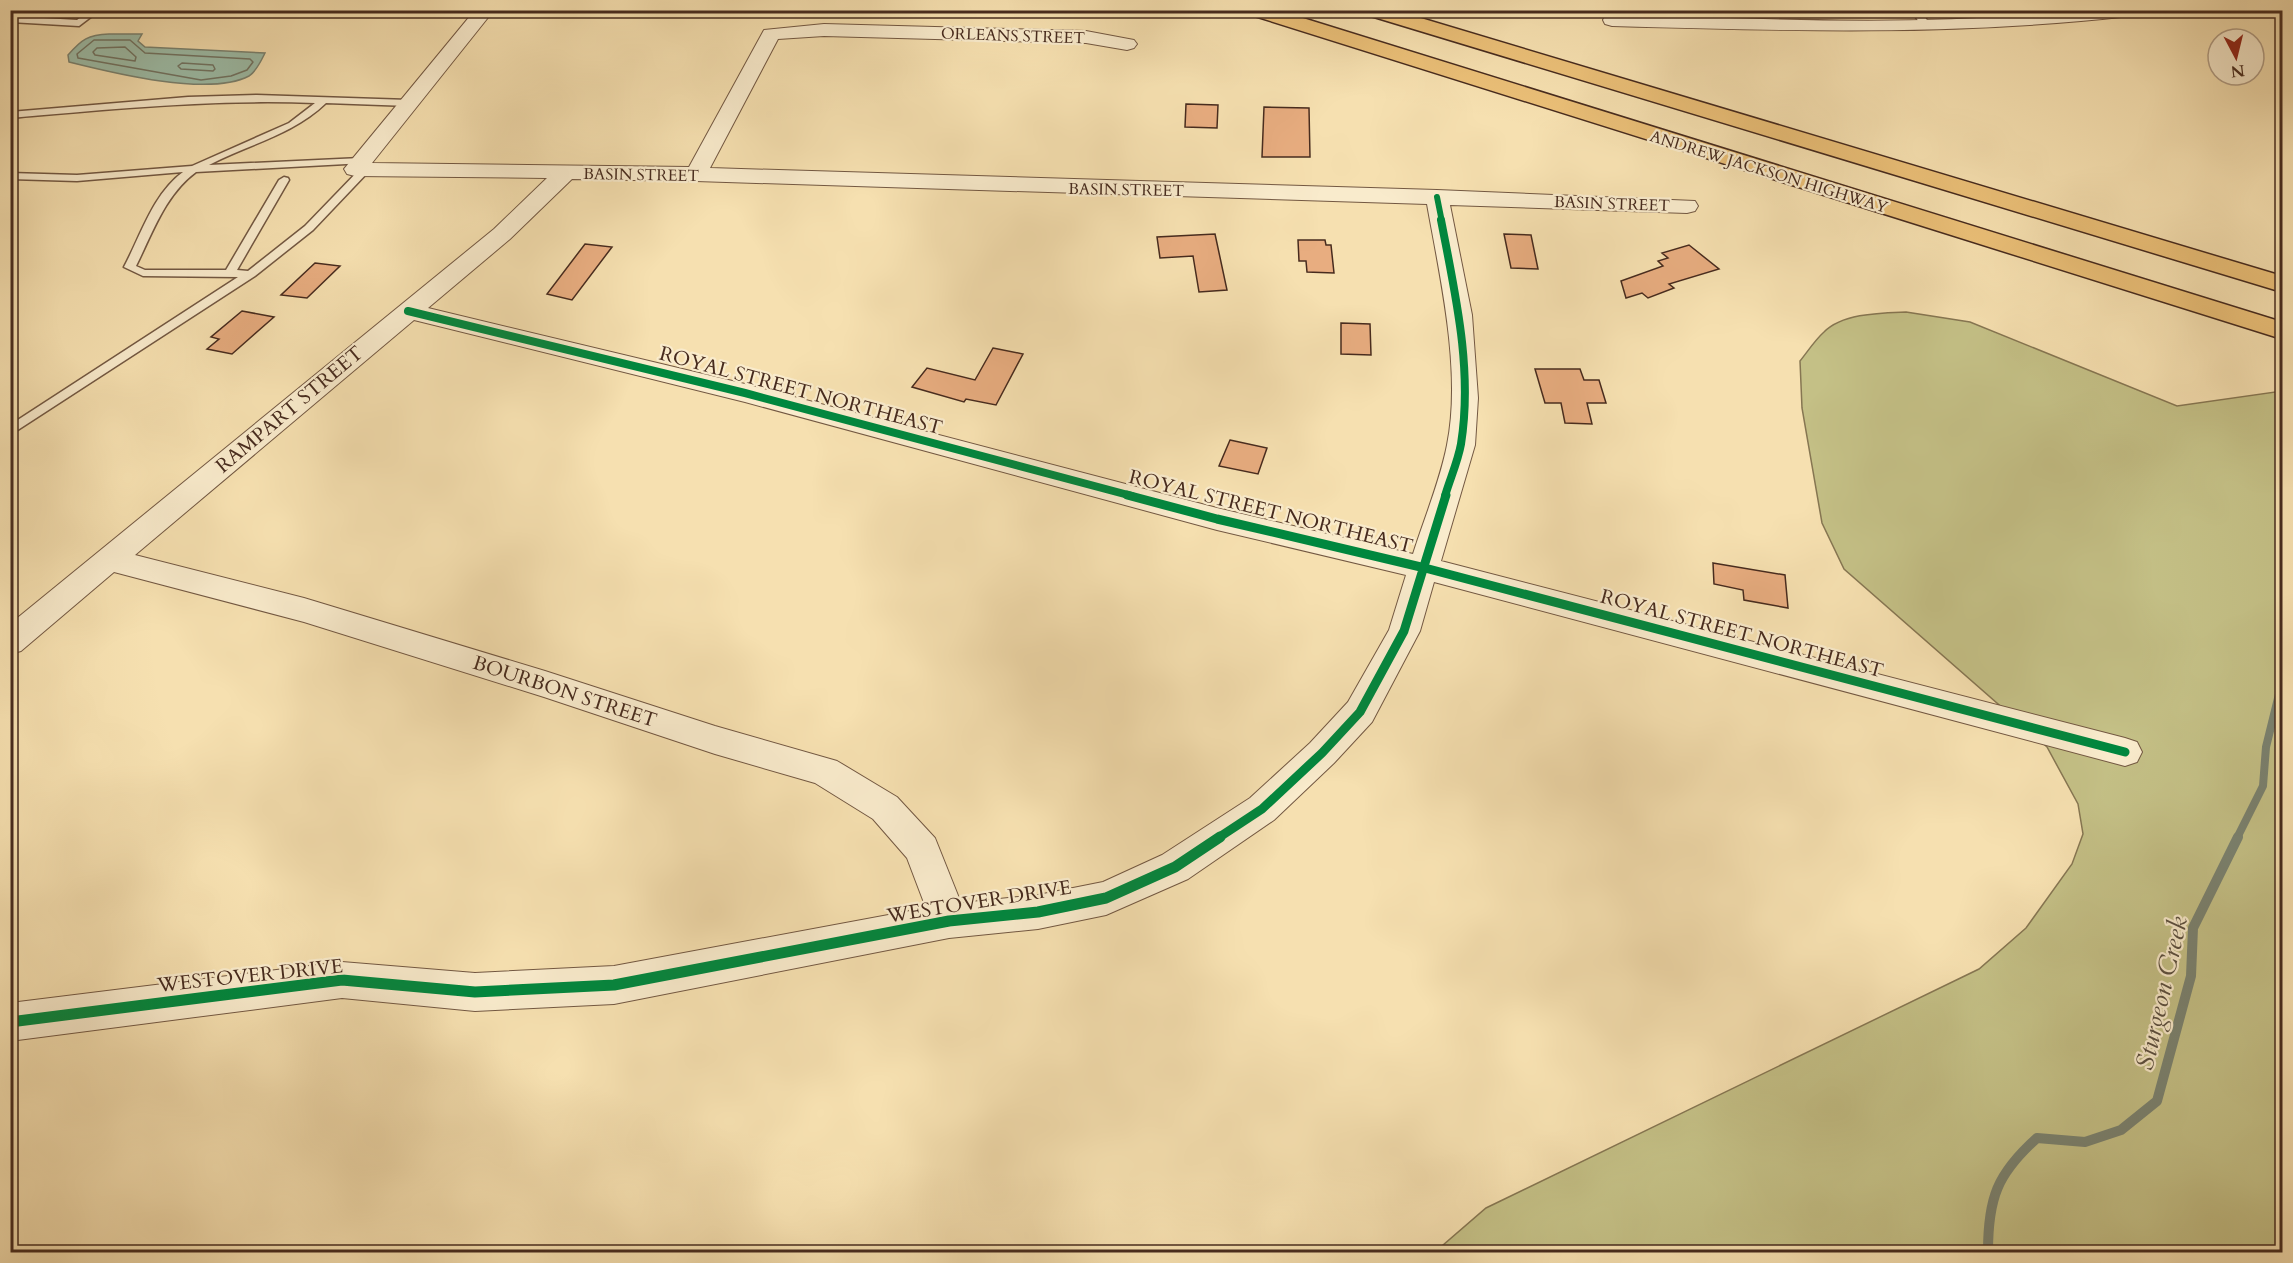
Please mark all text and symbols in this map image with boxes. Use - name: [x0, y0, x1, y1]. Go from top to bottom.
- street label: ORLEANS STREET: [941, 22, 1086, 50]
- north arrow: [2206, 27, 2266, 87]
- text: N: [2229, 59, 2246, 83]
- street label: ANDREW JACKSON HIGHWAY: [1647, 125, 1890, 219]
- street label: BASIN STREET: [583, 163, 699, 187]
- street label: BASIN STREET: [1068, 178, 1184, 202]
- street label: BASIN STREET: [1554, 191, 1671, 217]
- street label: RAMPART STREET: [210, 339, 369, 479]
- street label: ROYAL STREET NORTHEAST: [656, 340, 946, 441]
- street label: ROYAL STREET NORTHEAST: [1126, 463, 1416, 560]
- street label: ROYAL STREET NORTHEAST: [1597, 583, 1887, 684]
- street label: BOURBON STREET: [469, 649, 661, 734]
- street label: WESTOVER DRIVE: [884, 874, 1073, 930]
- water label: Sturgeon Creek: [2127, 913, 2196, 1073]
- street label: WESTOVER DRIVE: [155, 952, 344, 999]

